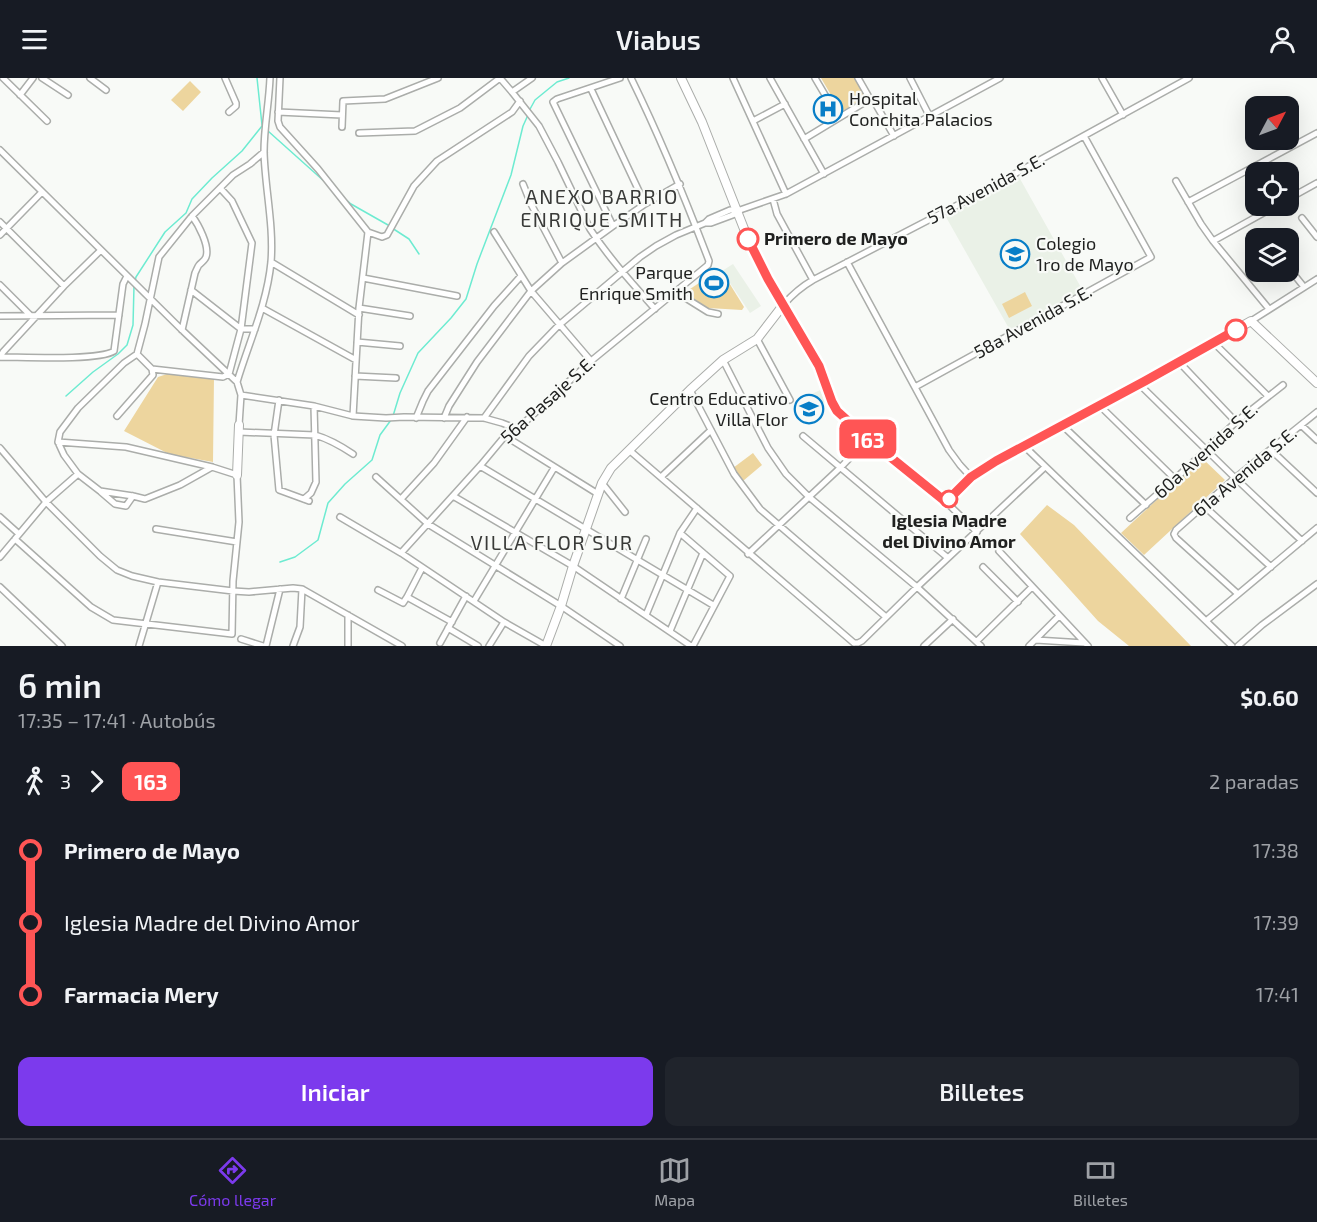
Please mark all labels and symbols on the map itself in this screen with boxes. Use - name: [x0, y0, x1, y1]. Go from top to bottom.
- place label: Hospital Conchita Palacios: [849, 87, 993, 130]
- hospital icon: Hospital Conchita Palacios: [812, 93, 844, 125]
- north arrow: [1245, 96, 1299, 150]
- street label: 57a Avenida S.E.: [923, 148, 1048, 228]
- district label: ANEXO BARRIO ENRIQUE SMITH: [520, 184, 684, 231]
- place label: Primero de Mayo: [764, 227, 908, 249]
- marker: Primero de Mayo: [737, 228, 759, 250]
- place label: Colegio 1ro de Mayo: [1036, 232, 1134, 275]
- school or university icon: Colegio 1ro de Mayo: [999, 238, 1031, 270]
- place label: Parque Enrique Smith: [579, 261, 693, 304]
- sports icon: Parque Enrique Smith: [698, 267, 730, 299]
- street label: 58a Avenida S.E.: [970, 280, 1095, 363]
- unlabelled marker: [1225, 319, 1247, 341]
- street label: 56a Pasaje S.E.: [495, 351, 599, 448]
- place label: Centro Educativo Villa Flor: [649, 387, 788, 430]
- school or university icon: Centro Educativo Villa Flor: [793, 393, 825, 425]
- street label: 60a Avenida S.E.: [1149, 398, 1262, 503]
- line badge: 163: [834, 420, 902, 458]
- street label: 61a Avenida S.E.: [1188, 422, 1301, 521]
- marker: Iglesia Madre del Divino Amor: [940, 490, 958, 508]
- place label: Iglesia Madre del Divino Amor: [882, 509, 1016, 552]
- district label: VILLA FLOR SUR: [470, 530, 634, 554]

